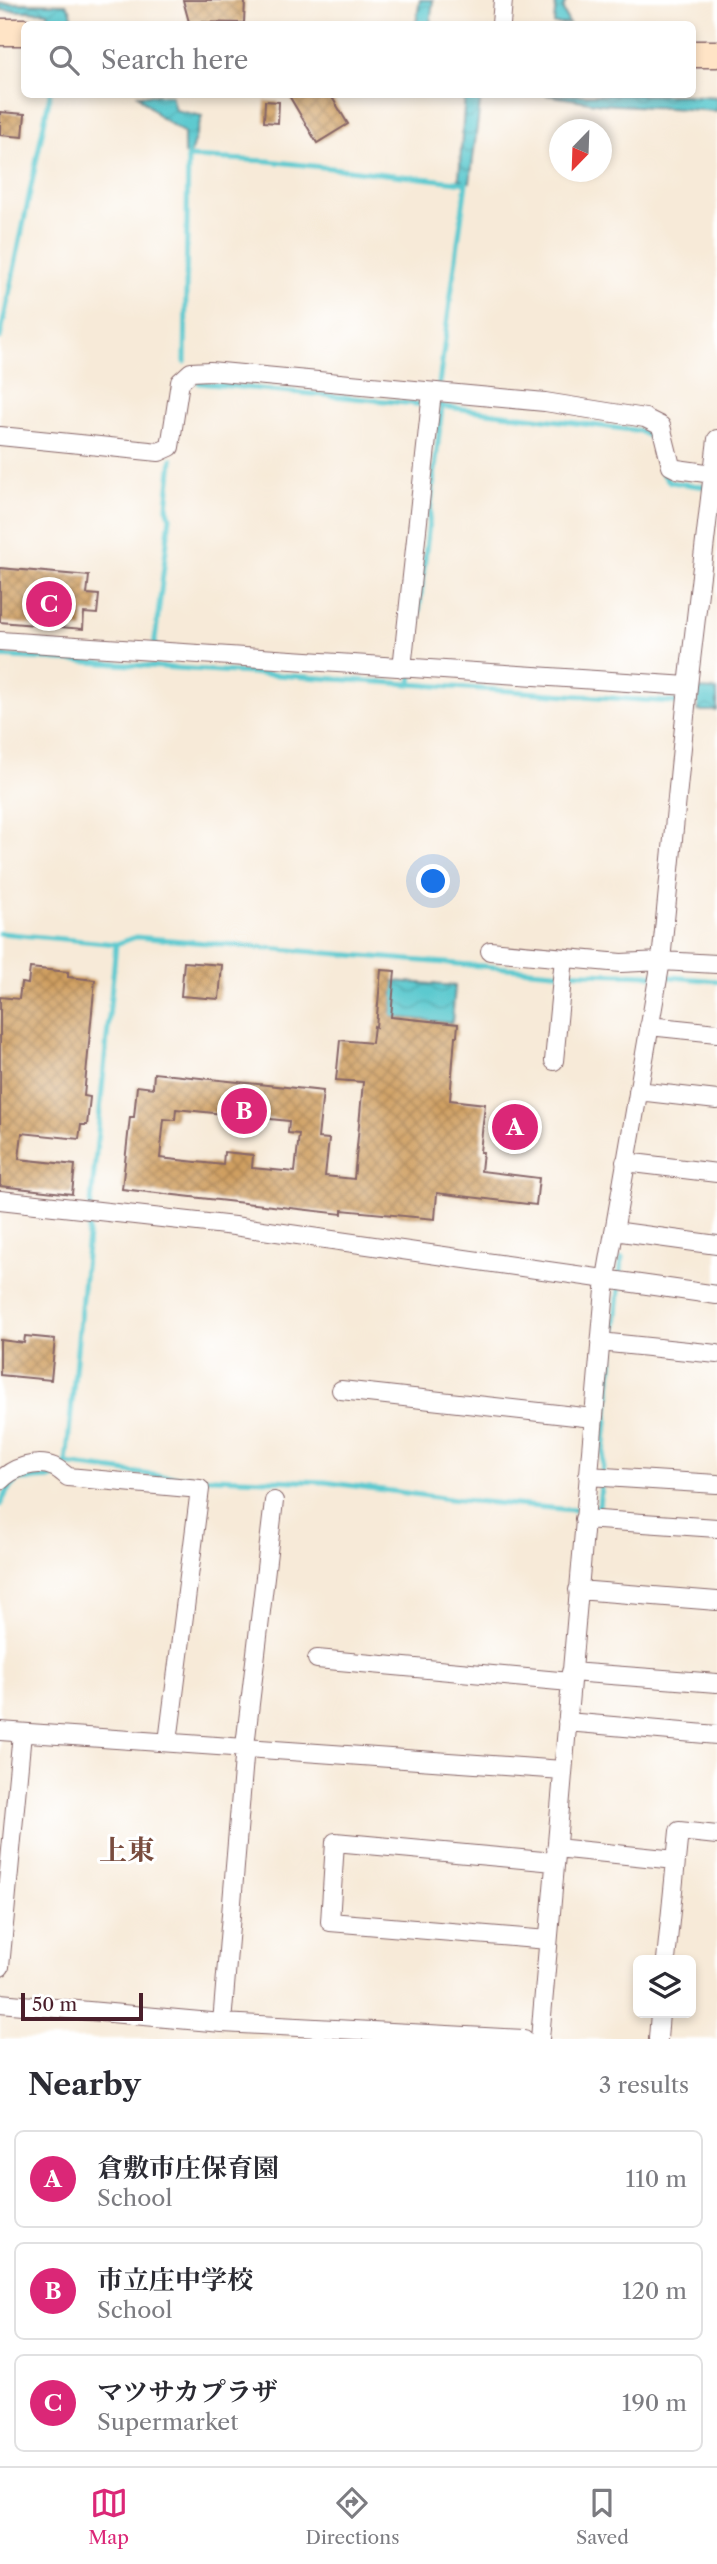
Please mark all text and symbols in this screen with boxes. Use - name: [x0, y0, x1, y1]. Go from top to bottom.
- search box: [21, 21, 696, 98]
- icon: search: [45, 41, 83, 79]
- text: Search here: [101, 44, 248, 76]
- north arrow: [549, 119, 612, 182]
- pin: C: [26, 578, 72, 630]
- your location: [416, 864, 450, 898]
- pin: B: [221, 1085, 267, 1137]
- pin: A: [492, 1101, 538, 1153]
- district label: 上東: [99, 1833, 155, 1867]
- map controls: [633, 1955, 696, 2018]
- button: layers: [633, 1955, 696, 2018]
- scale bar: [21, 1990, 144, 2022]
- text: 50 m: [32, 1993, 77, 2016]
- text: Nearby: [28, 2066, 141, 2103]
- text: 3 results: [599, 2071, 689, 2099]
- text: 倉敷市庄保育園: [97, 2152, 279, 2184]
- text: A: [44, 2165, 62, 2193]
- text: 110 m: [626, 2165, 687, 2193]
- text: School: [97, 2184, 172, 2212]
- text: 市立庄中学校: [97, 2264, 253, 2296]
- text: B: [44, 2277, 62, 2305]
- text: 120 m: [622, 2277, 687, 2305]
- text: School: [97, 2296, 172, 2324]
- text: マツサカプラザ: [97, 2376, 278, 2408]
- text: C: [44, 2389, 62, 2417]
- text: 190 m: [622, 2389, 687, 2417]
- text: Supermarket: [97, 2408, 238, 2436]
- tab: Map: [88, 2484, 129, 2549]
- tab: Directions: [306, 2484, 399, 2549]
- tab: Saved: [576, 2484, 629, 2549]

